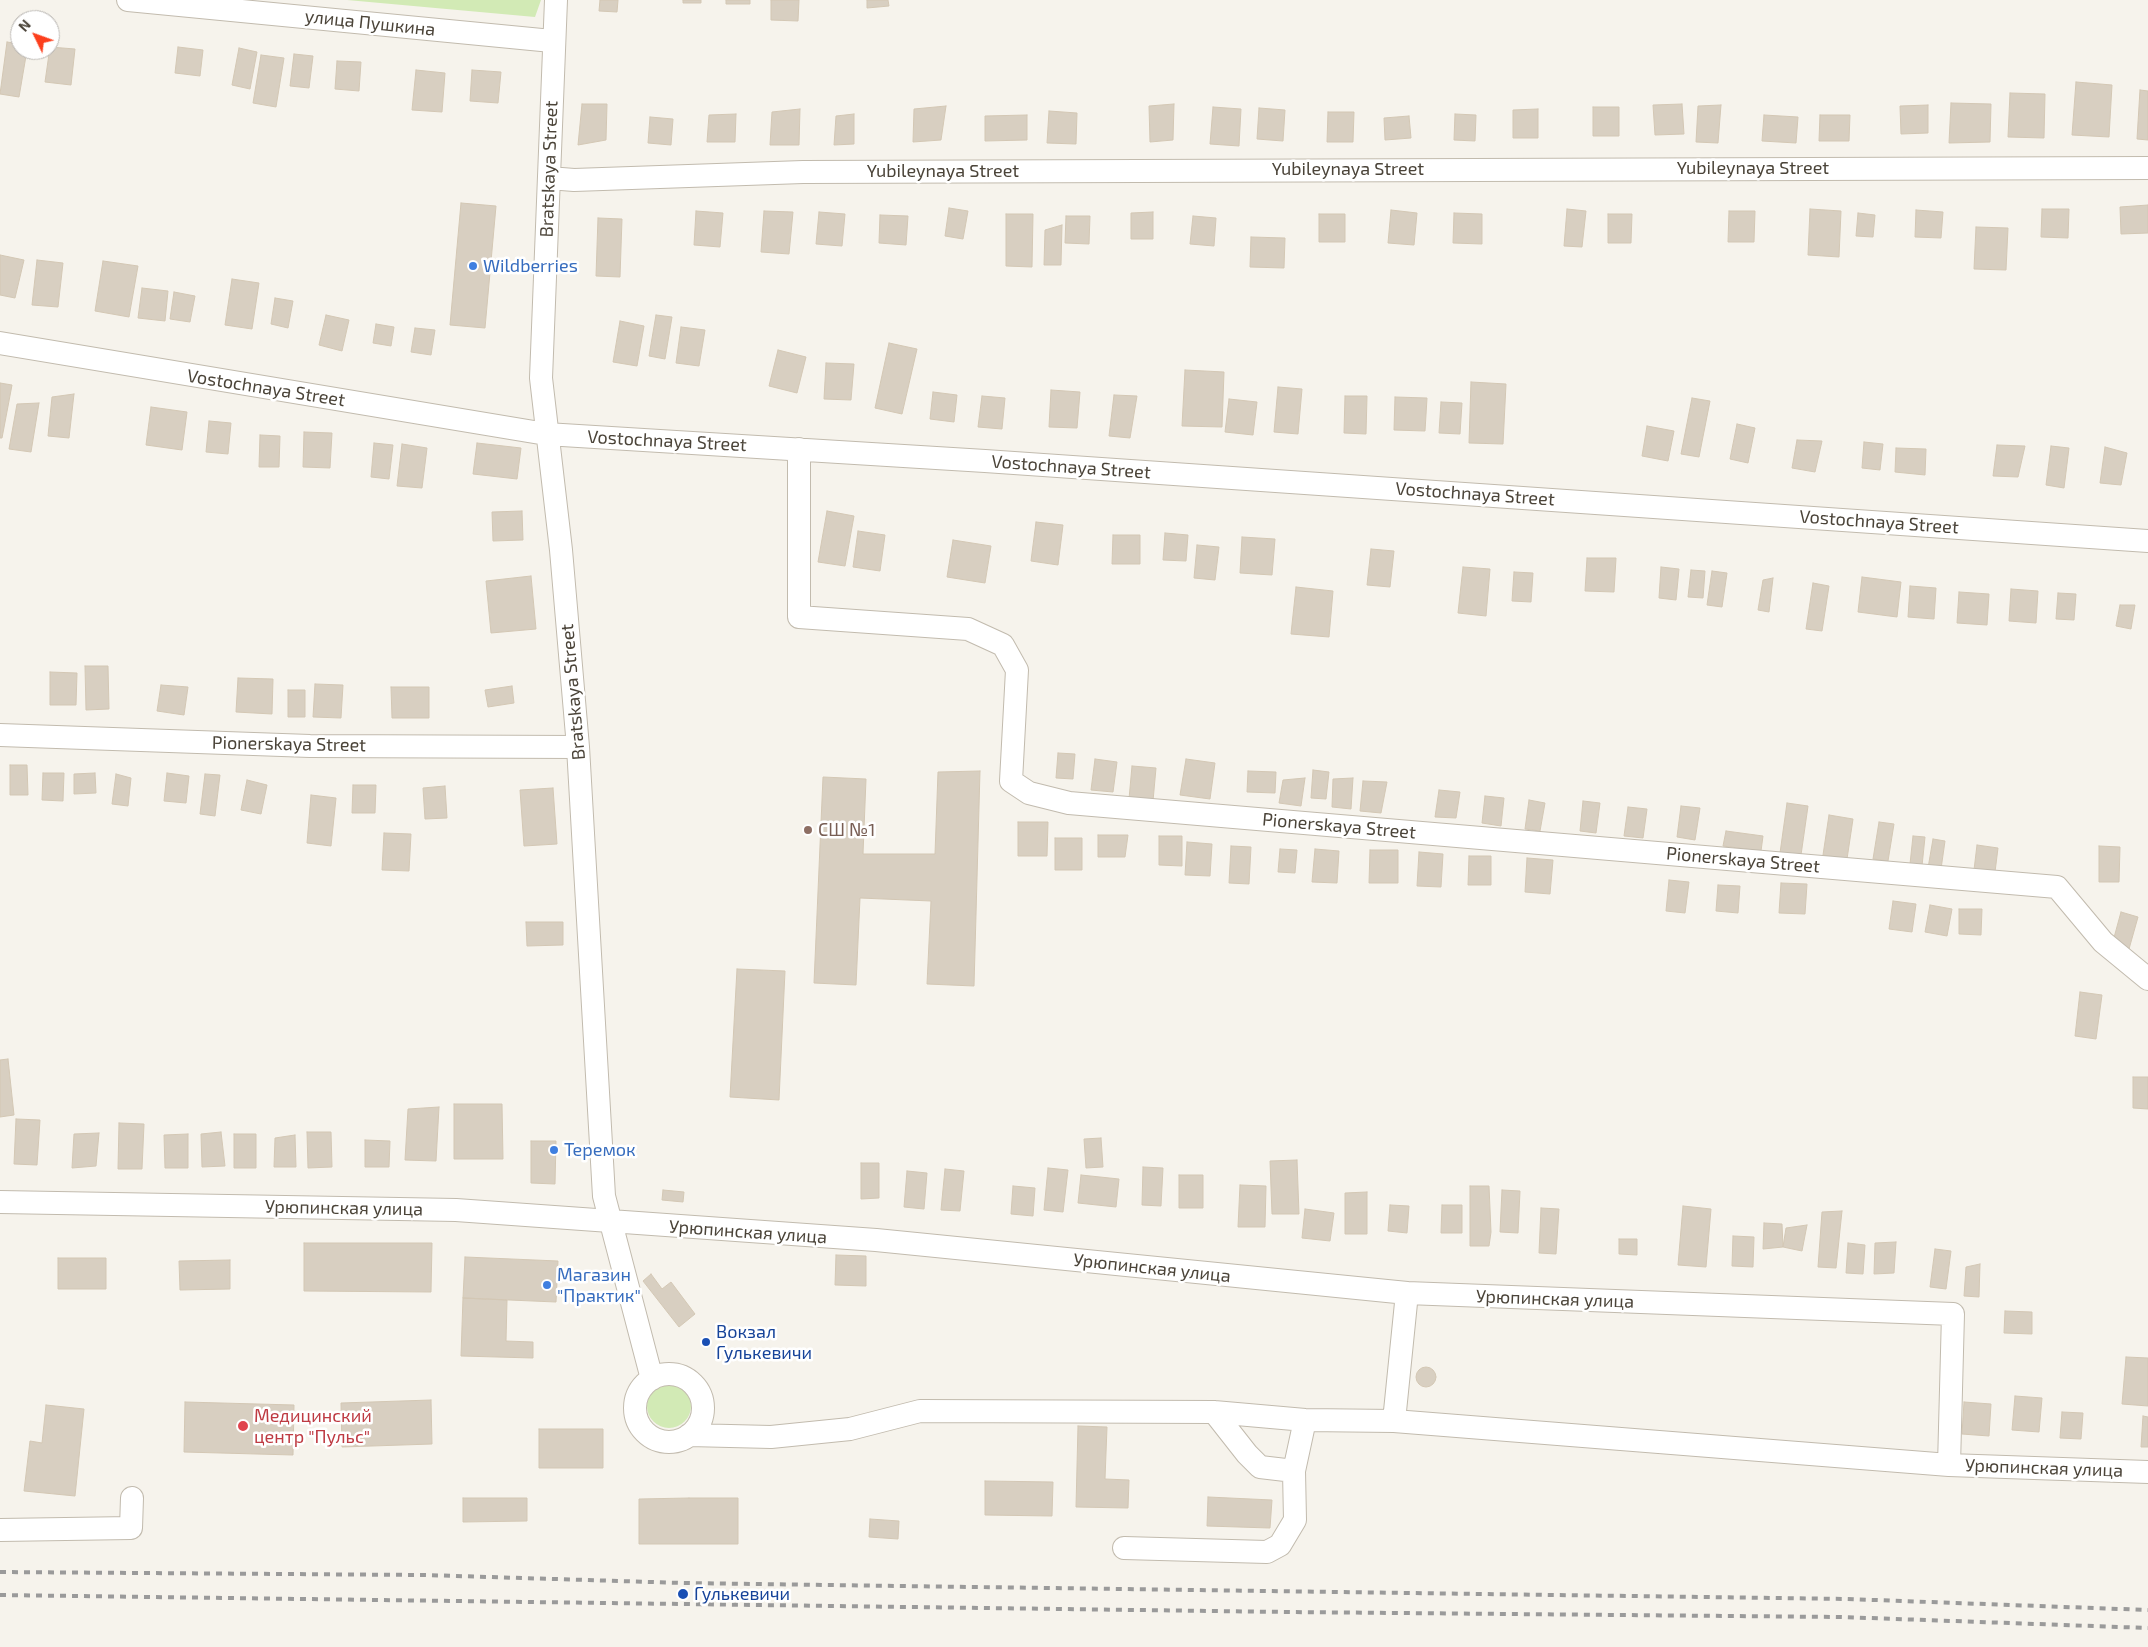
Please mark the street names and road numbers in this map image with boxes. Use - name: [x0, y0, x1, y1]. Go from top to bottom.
- street label: улица Пушкина: [304, 5, 436, 41]
- street label: Bratskaya Street: [536, 100, 562, 238]
- street label: Yubileynaya Street: [1677, 157, 1829, 179]
- street label: Yubileynaya Street: [1272, 158, 1424, 180]
- street label: Yubileynaya Street: [867, 160, 1019, 182]
- street label: Vostochnaya Street: [185, 365, 347, 411]
- street label: Vostochnaya Street: [587, 426, 747, 456]
- street label: Vostochnaya Street: [991, 451, 1151, 483]
- street label: Vostochnaya Street: [1395, 478, 1555, 510]
- street label: Vostochnaya Street: [1799, 506, 1959, 538]
- street label: Bratskaya Street: [556, 623, 590, 761]
- street label: Pionerskaya Street: [212, 732, 366, 756]
- street label: Pionerskaya Street: [1261, 809, 1417, 843]
- street label: Pionerskaya Street: [1665, 843, 1821, 877]
- street label: Урюпинская улица: [265, 1196, 423, 1220]
- street label: Урюпинская улица: [668, 1216, 828, 1248]
- street label: Урюпинская улица: [1072, 1249, 1232, 1287]
- street label: Урюпинская улица: [1476, 1285, 1634, 1313]
- street label: Урюпинская улица: [1965, 1454, 2123, 1482]

